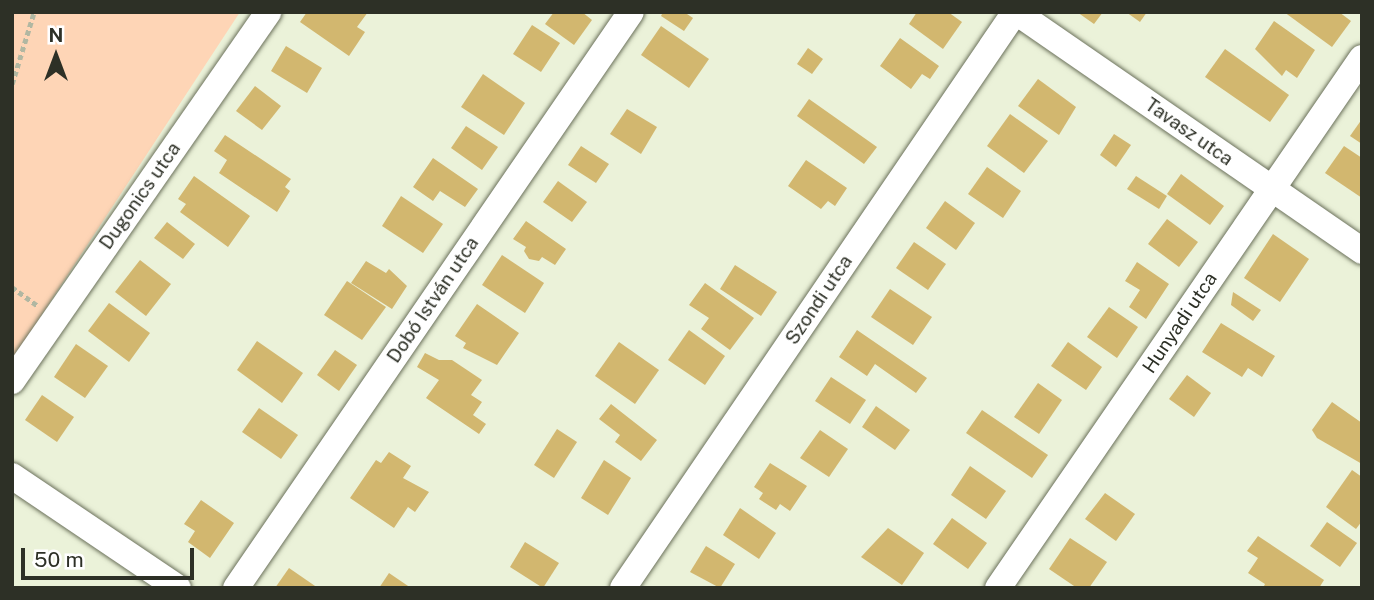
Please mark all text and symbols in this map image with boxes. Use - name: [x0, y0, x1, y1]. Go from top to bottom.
- north arrow: [21, 21, 91, 91]
- text: N: [49, 24, 63, 46]
- street label: Tavasz utca: [1141, 93, 1237, 171]
- street label: Dugonics utca: [95, 138, 185, 254]
- street label: Dobó István utca: [382, 233, 484, 367]
- street label: Szondi utca: [781, 251, 857, 349]
- street label: Hunyadi utca: [1138, 268, 1222, 378]
- scale bar: [24, 534, 198, 578]
- text: 50 m: [34, 547, 84, 572]

